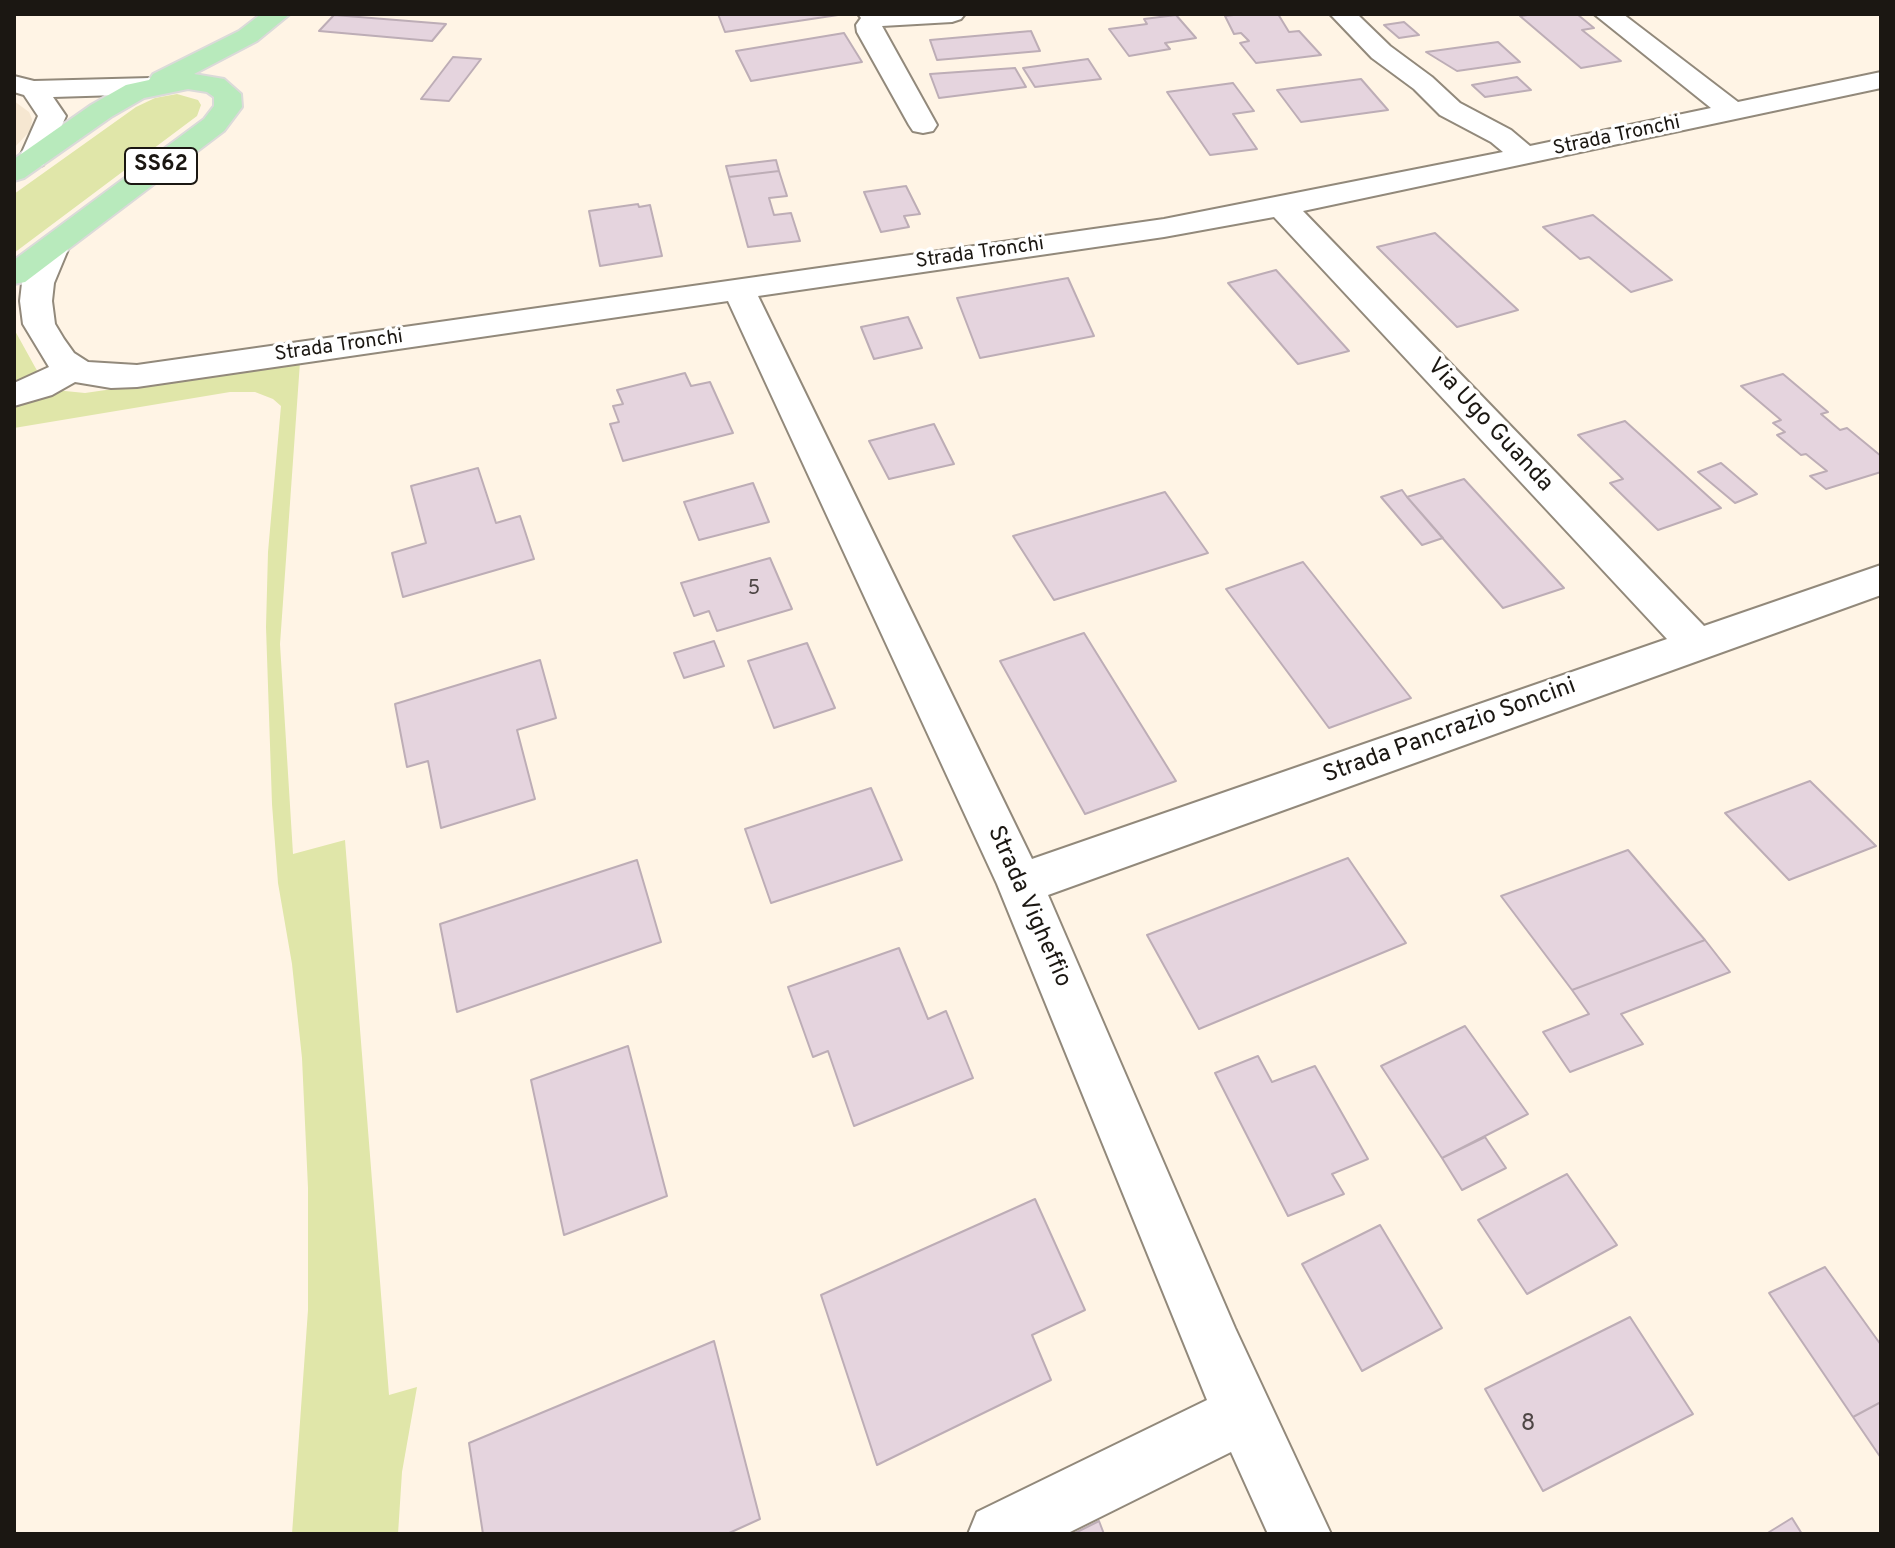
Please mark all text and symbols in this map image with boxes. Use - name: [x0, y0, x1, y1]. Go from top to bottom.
- street label: Strada Tronchi: [1551, 112, 1683, 162]
- road number: SS62: [125, 148, 197, 184]
- street label: Strada Tronchi: [914, 233, 1046, 275]
- street label: Strada Tronchi: [273, 326, 405, 368]
- street label: Via Ugo Guanda: [1420, 353, 1558, 499]
- house number: 5: [748, 578, 760, 602]
- street label: Strada Pancrazio Soncini: [1320, 673, 1580, 791]
- street label: Strada Vigheffio: [980, 822, 1076, 992]
- house number: 8: [1521, 1411, 1535, 1439]

